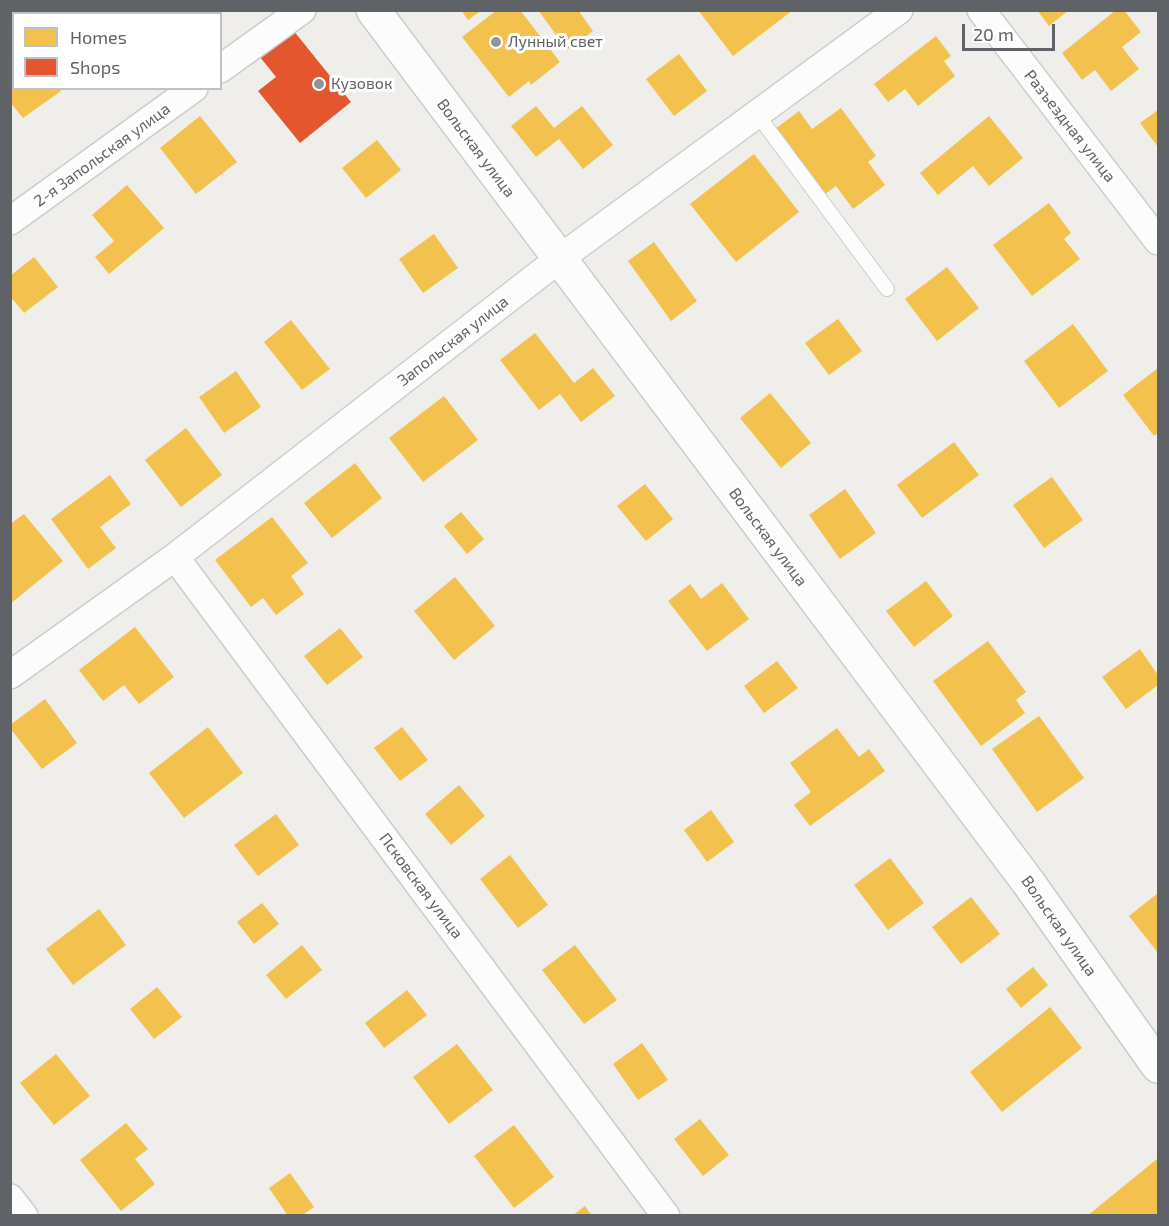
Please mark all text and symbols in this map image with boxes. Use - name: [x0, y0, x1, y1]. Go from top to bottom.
- legend: [12, 12, 222, 90]
- scale bar: [965, 12, 1058, 50]
- text: 20 m: [973, 23, 1014, 45]
- text: Homes: [70, 26, 127, 48]
- place label: Лунный свет: [508, 32, 603, 52]
- marker: Лунный свет: [489, 35, 503, 49]
- text: Shops: [70, 56, 120, 78]
- street label: Разъездная улица: [1020, 66, 1120, 186]
- place label: Кузовок: [331, 74, 393, 94]
- marker: Кузовок: [312, 77, 326, 91]
- street label: Вольская улица: [433, 95, 519, 201]
- street label: 2-я Запольская улица: [30, 99, 174, 211]
- street label: Запольская улица: [394, 292, 512, 390]
- street label: Вольская улица: [725, 484, 811, 590]
- street label: Псковская улица: [375, 829, 467, 943]
- street label: Вольская улица: [1017, 872, 1101, 980]

